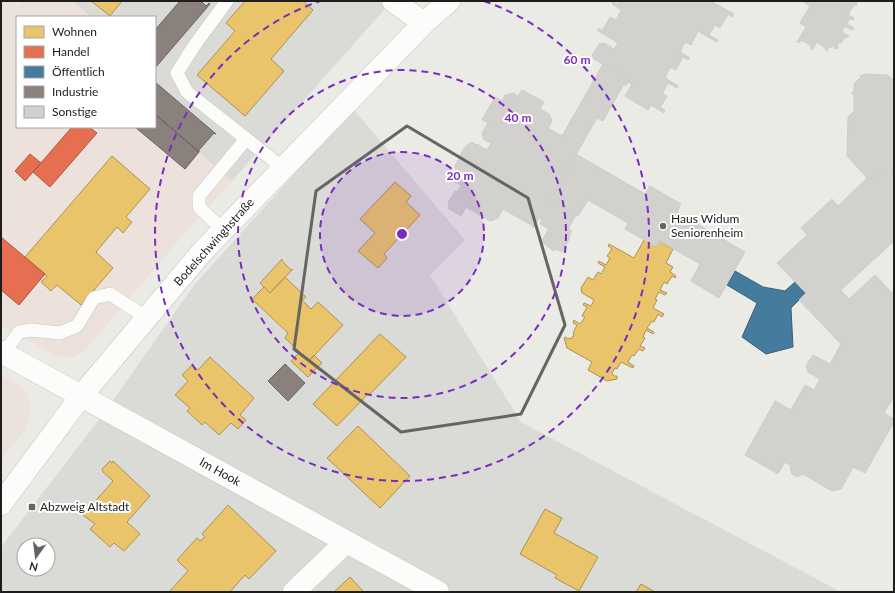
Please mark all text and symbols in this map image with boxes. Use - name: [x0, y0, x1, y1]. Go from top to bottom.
- legend: [16, 16, 156, 128]
- text: Wohnen: [52, 24, 97, 39]
- text: Handel: [52, 44, 90, 59]
- text: 60 m: [564, 52, 590, 67]
- text: Öffentlich: [52, 64, 105, 79]
- text: Industrie: [52, 84, 98, 99]
- text: Sonstige: [52, 104, 97, 119]
- text: 40 m: [505, 110, 531, 125]
- text: 20 m: [447, 168, 473, 183]
- street label: Bodelschwinghstraße: [170, 195, 257, 289]
- place label: Haus Widum Seniorenheim: [671, 211, 743, 240]
- marker: Haus Widum Seniorenheim: [658, 221, 668, 231]
- centre of rings: [395, 227, 409, 241]
- street label: Im Hook: [197, 454, 244, 489]
- place label: Abzweig Altstadt: [40, 499, 130, 514]
- marker: Abzweig Altstadt: [27, 502, 37, 512]
- north arrow: [16, 537, 56, 577]
- text: N: [28, 560, 39, 575]

